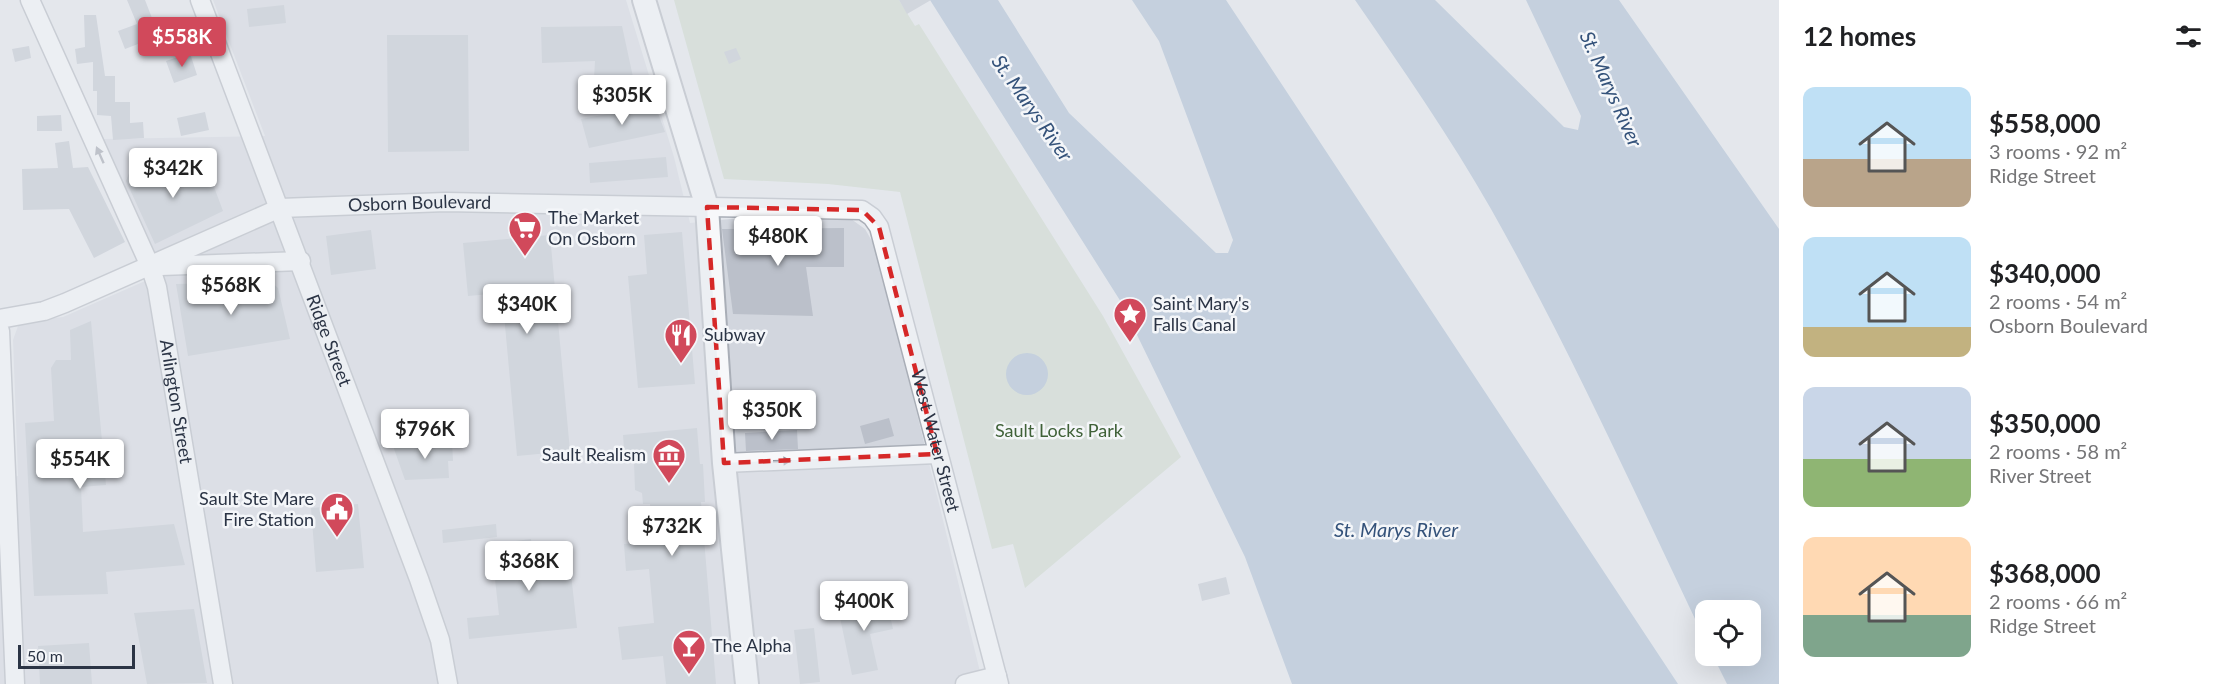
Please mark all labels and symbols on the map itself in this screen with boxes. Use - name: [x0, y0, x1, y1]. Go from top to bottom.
- pin: $558K: [140, 17, 224, 68]
- water label: St. Marys River: [1576, 27, 1649, 151]
- water label: St. Marys River: [987, 50, 1079, 166]
- pin: $305K: [580, 75, 664, 126]
- one-way arrow: [96, 147, 105, 164]
- pin: $342K: [131, 148, 215, 199]
- street label: Osborn Boulevard: [348, 190, 492, 216]
- place label: The Market On Osborn: [548, 206, 640, 249]
- supermarket icon: The Market On Osborn: [507, 210, 543, 257]
- pin: $480K: [736, 216, 820, 267]
- pin: $568K: [189, 265, 273, 316]
- pin: $340K: [485, 284, 569, 335]
- street label: Ridge Street: [302, 291, 357, 390]
- place label: Saint Mary's Falls Canal: [1153, 292, 1250, 335]
- place icon: Saint Mary's Falls Canal: [1112, 296, 1148, 343]
- restaurant icon: Subway: [663, 317, 699, 364]
- place label: Subway: [704, 323, 766, 345]
- street label: Arlington Street: [156, 338, 198, 466]
- street label: West Water Street: [907, 367, 966, 515]
- pin: $350K: [730, 390, 814, 441]
- pin: $796K: [383, 409, 467, 460]
- park label: Sault Locks Park: [995, 419, 1124, 441]
- museum icon: Sault Realism: [651, 437, 687, 484]
- pin: $554K: [38, 439, 122, 490]
- place label: Sault Realism: [542, 443, 646, 465]
- one-way arrow: [773, 456, 792, 465]
- place label: Sault Ste Mare Fire Station: [199, 487, 314, 530]
- public building icon: Sault Ste Mare Fire Station: [319, 491, 355, 538]
- pin: $732K: [630, 506, 714, 557]
- water label: St. Marys River: [1334, 517, 1459, 541]
- pin: $368K: [487, 541, 571, 592]
- pin: $400K: [822, 581, 906, 632]
- bar icon: The Alpha: [671, 628, 707, 675]
- place label: The Alpha: [712, 634, 792, 656]
- scale bar: [18, 642, 135, 670]

